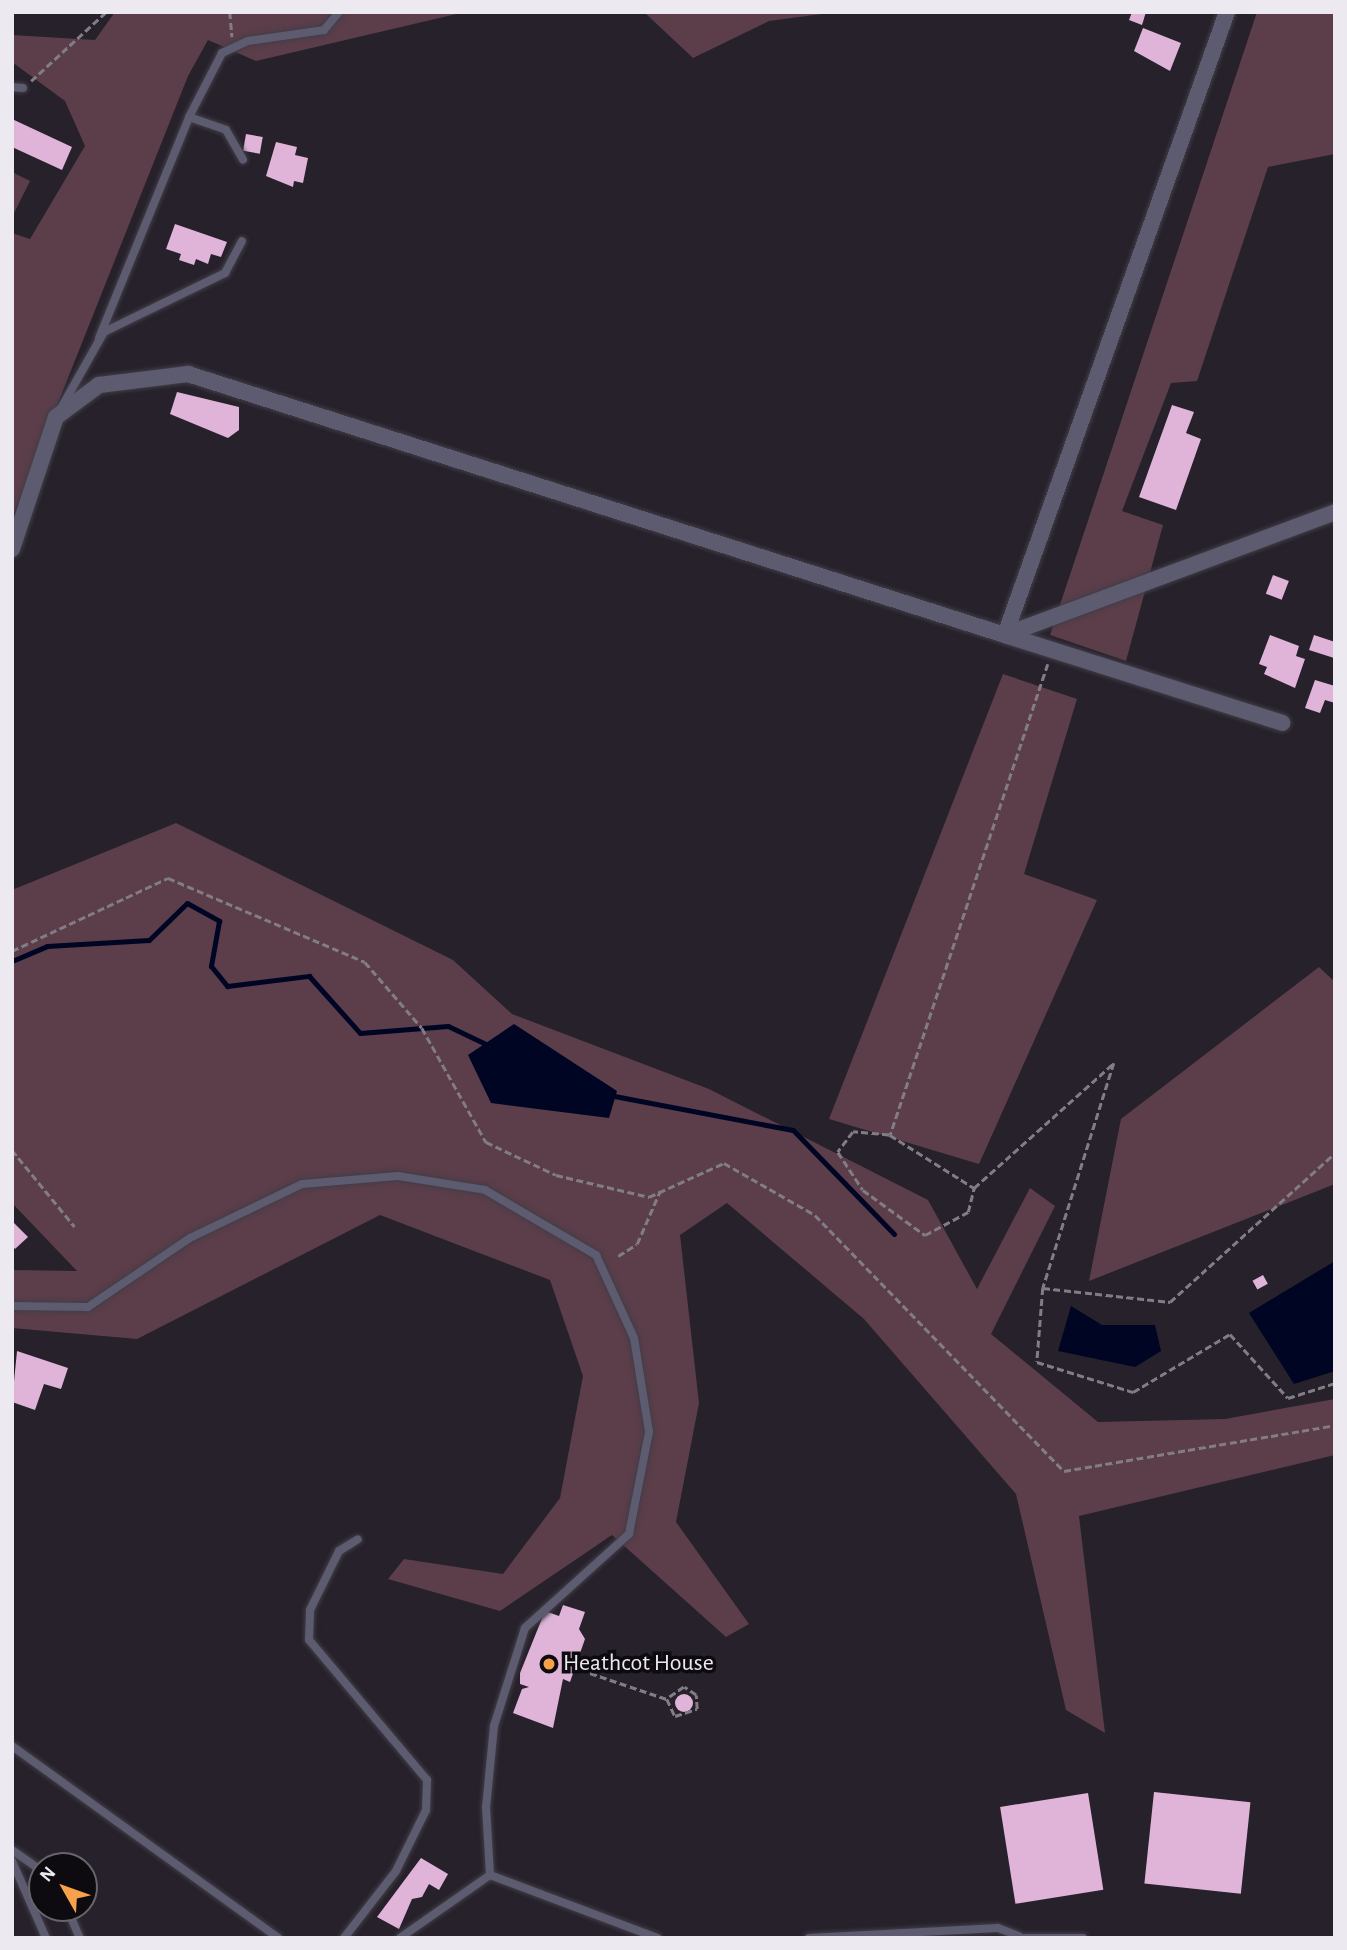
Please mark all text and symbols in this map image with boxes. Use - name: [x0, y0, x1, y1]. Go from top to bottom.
- place label: Heathcot House: [563, 1650, 714, 1678]
- marker: Heathcot House: [541, 1656, 557, 1672]
- north arrow: [28, 1852, 98, 1922]
- text: N: [37, 1863, 60, 1886]

